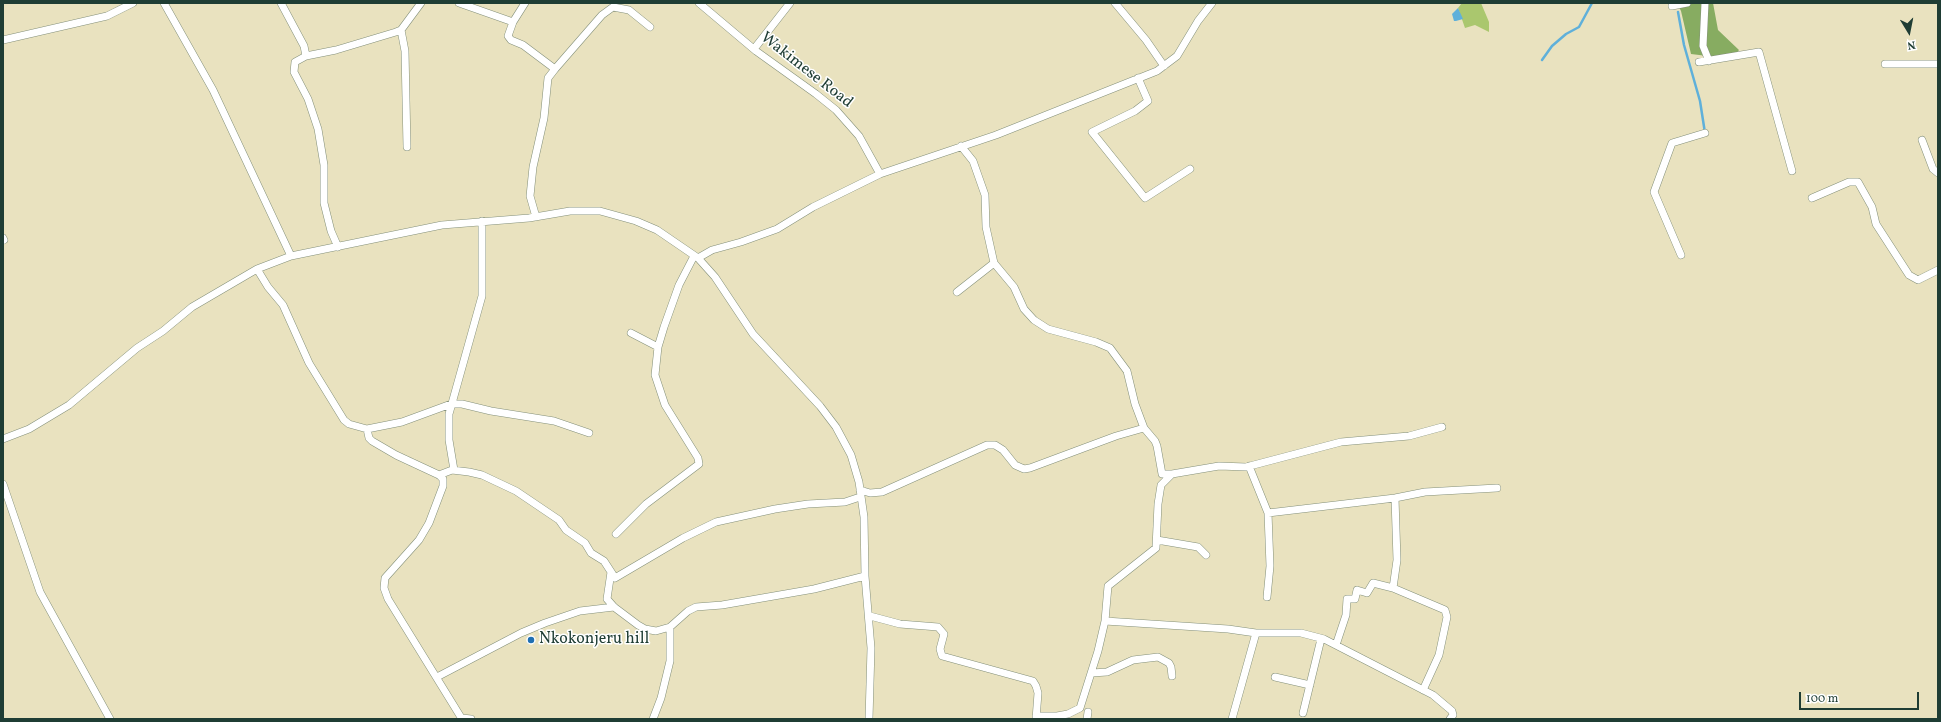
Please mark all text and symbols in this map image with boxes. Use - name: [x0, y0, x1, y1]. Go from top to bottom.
- north arrow: [1889, 12, 1929, 52]
- street label: Wakimese Road: [756, 29, 856, 113]
- text: N: [1906, 36, 1916, 52]
- place label: Nkokonjeru hill: [539, 630, 649, 650]
- marker: Nkokonjeru hill: [526, 635, 536, 645]
- scale bar: [1801, 684, 1921, 710]
- text: 100 m: [1806, 691, 1838, 707]

